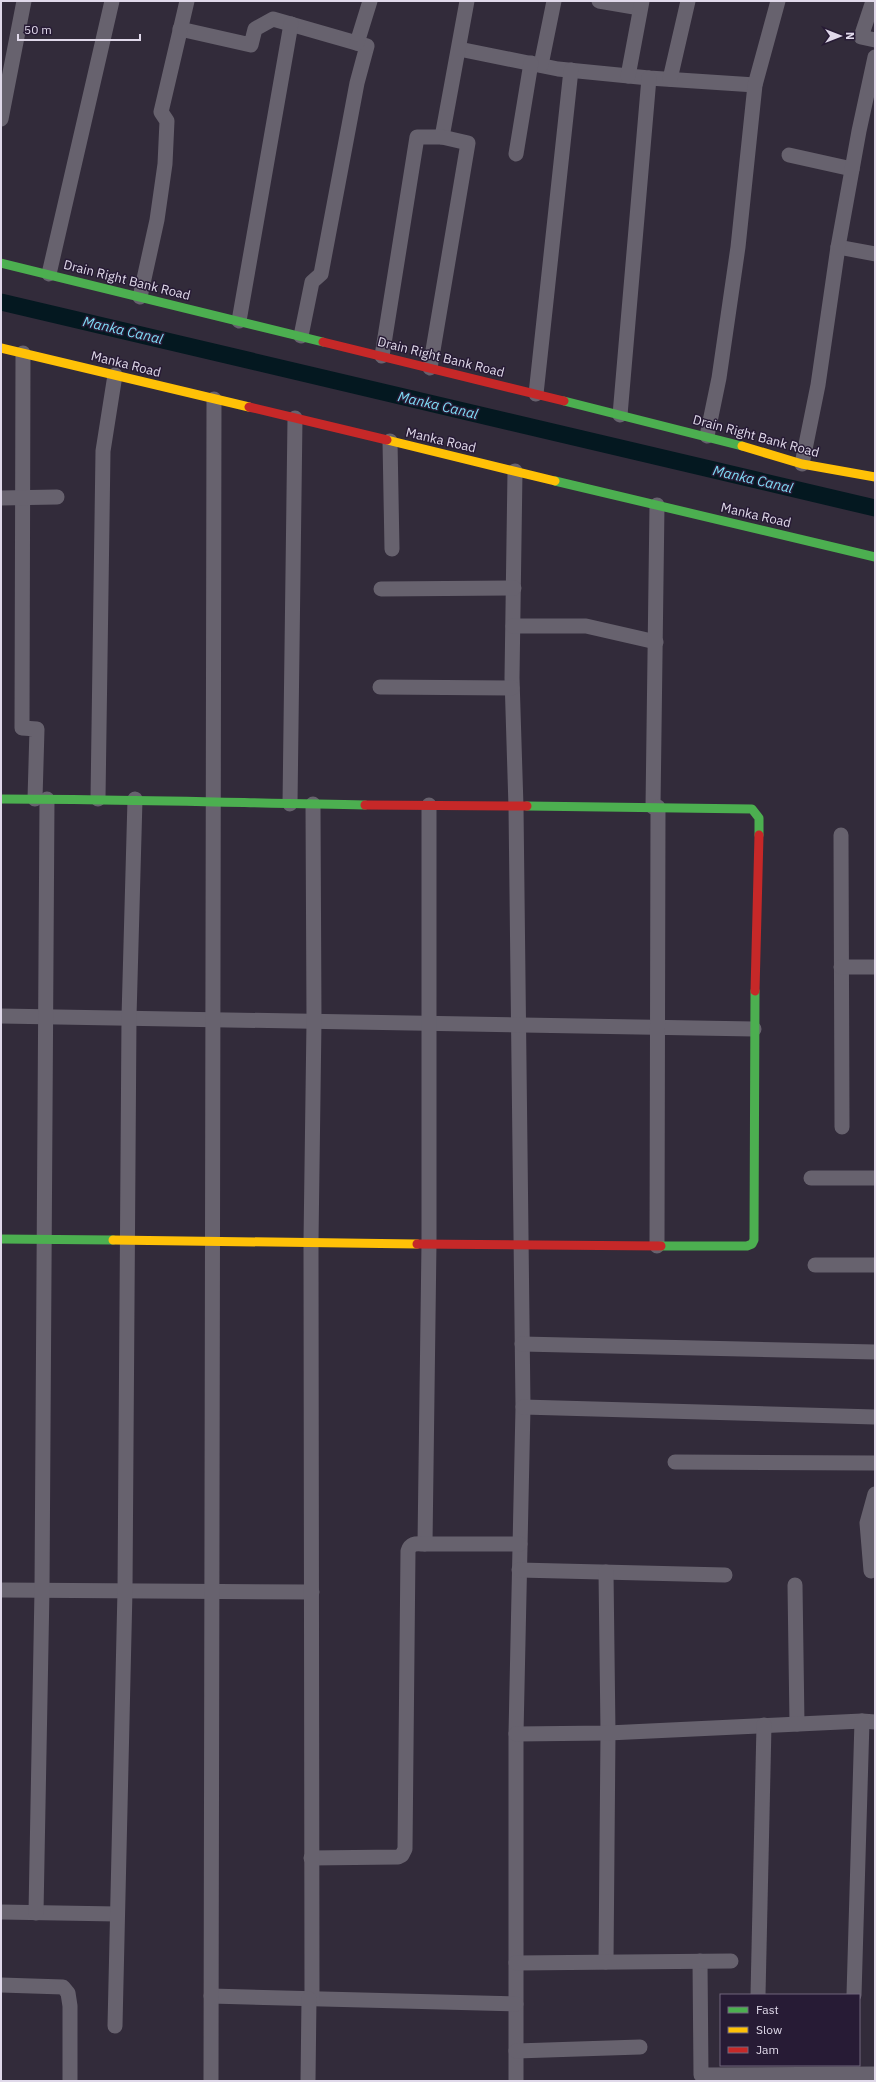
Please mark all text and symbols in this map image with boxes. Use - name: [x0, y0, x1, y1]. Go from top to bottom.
- scale bar: [18, 16, 140, 42]
- north arrow: [820, 16, 860, 56]
- text: 50 m: [24, 22, 52, 37]
- text: N: [843, 32, 857, 40]
- street label: Drain Right Bank Road: [62, 256, 192, 304]
- water label: Manka Canal: [81, 312, 165, 348]
- street label: Drain Right Bank Road: [376, 333, 506, 381]
- street label: Manka Road: [89, 347, 163, 381]
- water label: Manka Canal: [396, 387, 480, 423]
- street label: Drain Right Bank Road: [691, 411, 821, 461]
- street label: Manka Road: [404, 424, 478, 456]
- water label: Manka Canal: [711, 461, 795, 497]
- street label: Manka Road: [719, 499, 793, 531]
- legend: [720, 1994, 860, 2066]
- text: Fast: [756, 2002, 779, 2017]
- text: Slow: [756, 2022, 782, 2037]
- text: Jam: [756, 2042, 779, 2057]

